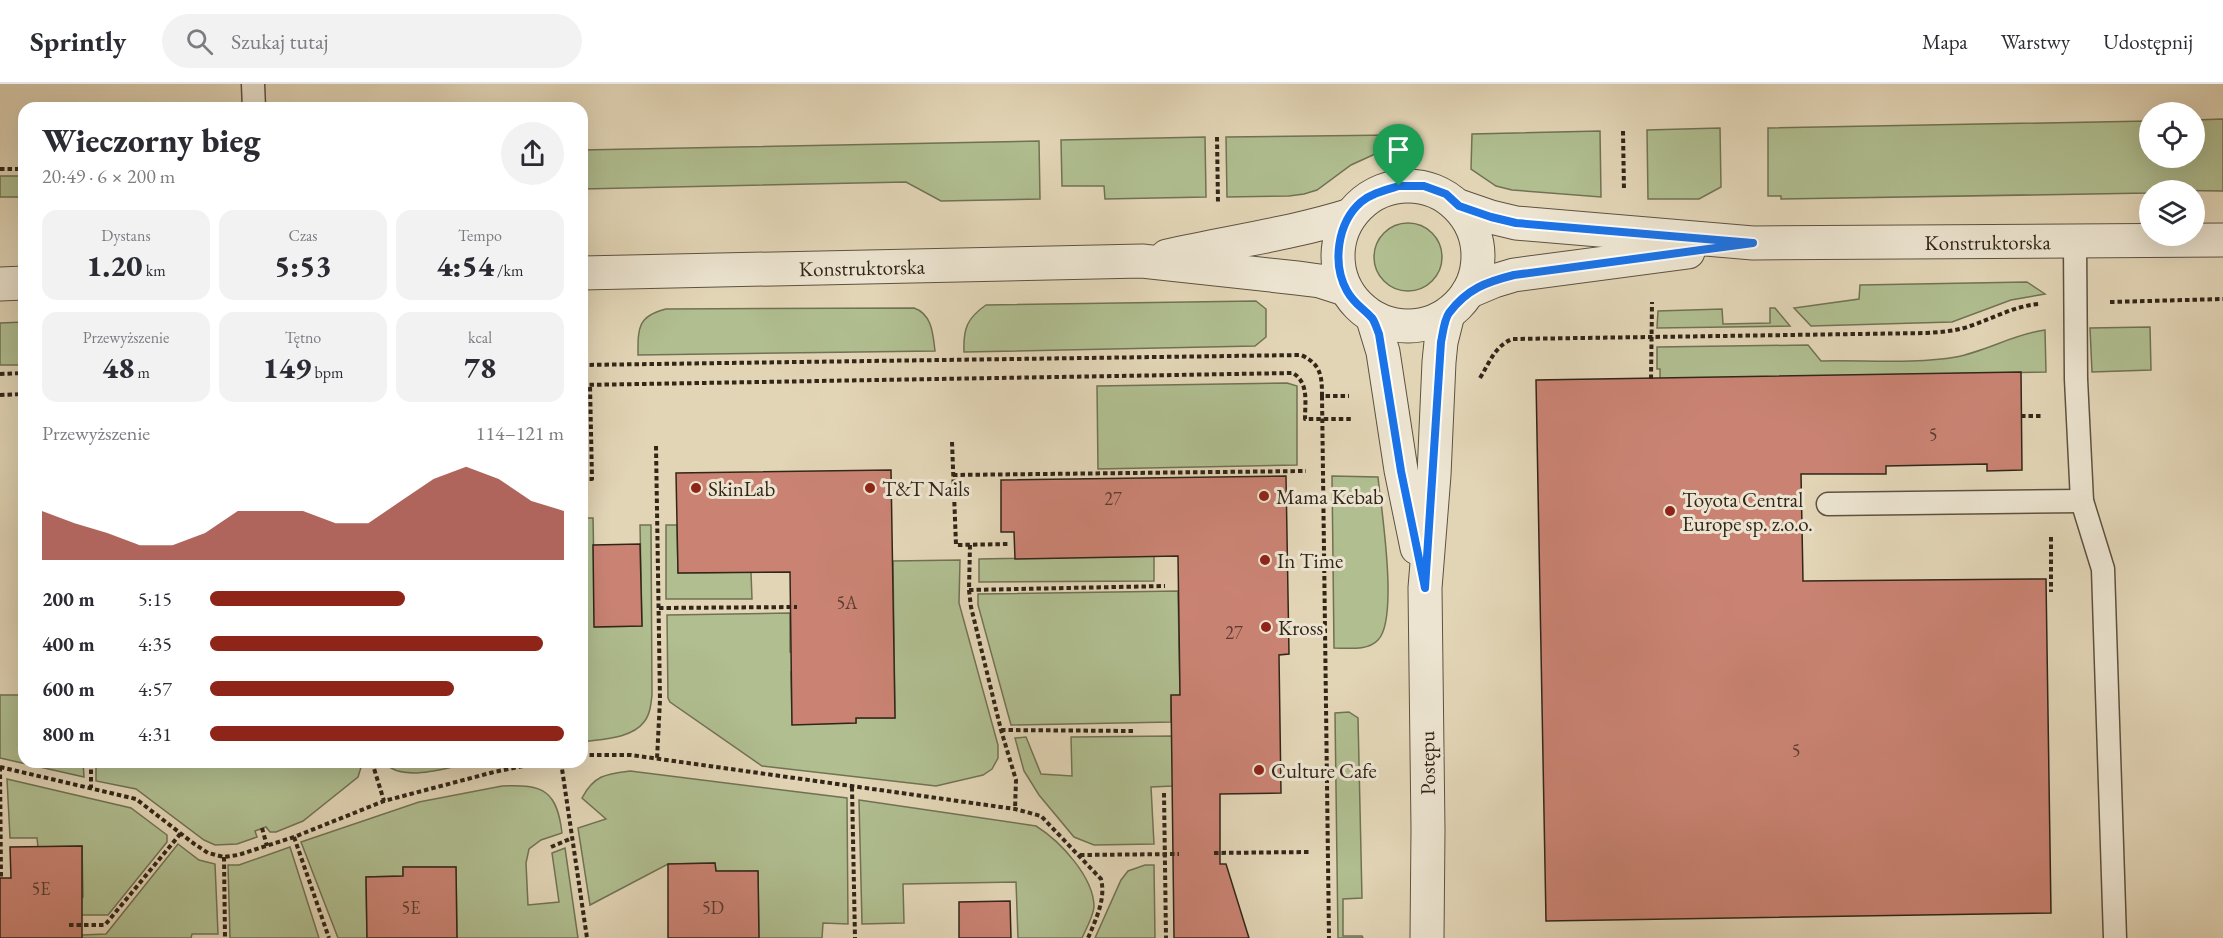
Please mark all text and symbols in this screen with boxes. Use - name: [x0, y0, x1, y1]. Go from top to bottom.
- search box: [162, 14, 582, 68]
- text: Sprintly: [30, 23, 126, 59]
- icon: search: [183, 25, 216, 58]
- text: Szukaj tutaj: [231, 27, 328, 56]
- text: Mapa: [1922, 28, 1968, 55]
- text: Warstwy: [2001, 28, 2070, 55]
- text: Udostępnij: [2103, 28, 2193, 55]
- map controls: [2139, 102, 2205, 246]
- button: locate: [2139, 102, 2205, 168]
- text: Wieczorny bieg: [42, 119, 260, 162]
- button: share: [501, 122, 564, 185]
- pin: [1373, 124, 1424, 186]
- icon: arrive: [1382, 133, 1415, 166]
- text: 20:49 · 6 × 200 m: [42, 163, 175, 189]
- button: layers: [2139, 180, 2205, 246]
- text: Dystans: [101, 225, 151, 246]
- text: Czas: [289, 225, 317, 246]
- text: Tempo: [458, 225, 502, 246]
- street label: Konstruktorska: [1924, 228, 2051, 255]
- text: 1.20: [86, 246, 142, 285]
- text: 5:53: [274, 246, 332, 285]
- text: 4:54: [437, 246, 494, 285]
- street label: Konstruktorska: [799, 252, 926, 282]
- text: km: [142, 260, 166, 281]
- text: /km: [494, 260, 523, 281]
- text: Przewyższenie: [83, 327, 169, 348]
- text: Tętno: [285, 327, 321, 348]
- text: kcal: [468, 327, 492, 348]
- text: 48: [102, 348, 134, 387]
- text: 149: [263, 348, 311, 387]
- text: 78: [464, 348, 496, 387]
- text: m: [134, 362, 150, 383]
- text: bpm: [311, 362, 343, 383]
- text: Przewyższenie: [42, 420, 150, 446]
- text: 114–121 m: [476, 420, 564, 446]
- house number: 5: [1929, 423, 1937, 446]
- place label: SkinLab: [708, 475, 775, 502]
- place label: T&T Nails: [882, 475, 970, 502]
- marker: SkinLab: [689, 481, 703, 495]
- marker: T&T Nails: [863, 481, 877, 495]
- place label: Mama Kebab: [1276, 483, 1384, 510]
- place label: Toyota Central Europe sp. z.o.o.: [1682, 486, 1813, 537]
- house number: 27: [1104, 487, 1122, 510]
- marker: Mama Kebab: [1257, 489, 1271, 503]
- marker: Toyota Central Europe sp. z.o.o.: [1663, 504, 1677, 518]
- place label: In Time: [1277, 547, 1343, 574]
- marker: In Time: [1258, 553, 1272, 567]
- text: 200 m: [42, 586, 95, 612]
- text: 5:15: [138, 586, 172, 612]
- house number: 5A: [836, 591, 858, 614]
- place label: Kross: [1278, 614, 1323, 641]
- marker: Kross: [1259, 620, 1273, 634]
- house number: 27: [1225, 621, 1243, 644]
- text: 400 m: [42, 631, 95, 657]
- text: 4:35: [138, 631, 172, 657]
- text: 600 m: [42, 676, 95, 702]
- text: 4:57: [138, 676, 172, 702]
- text: 800 m: [42, 721, 95, 747]
- text: 4:31: [138, 721, 172, 747]
- street label: Postępu: [1413, 731, 1441, 795]
- house number: 5: [1792, 739, 1800, 762]
- place label: Culture Cafe: [1271, 757, 1377, 784]
- marker: Culture Cafe: [1252, 763, 1266, 777]
- house number: 5E: [32, 877, 50, 900]
- house number: 5E: [402, 896, 420, 919]
- house number: 5D: [702, 896, 724, 919]

